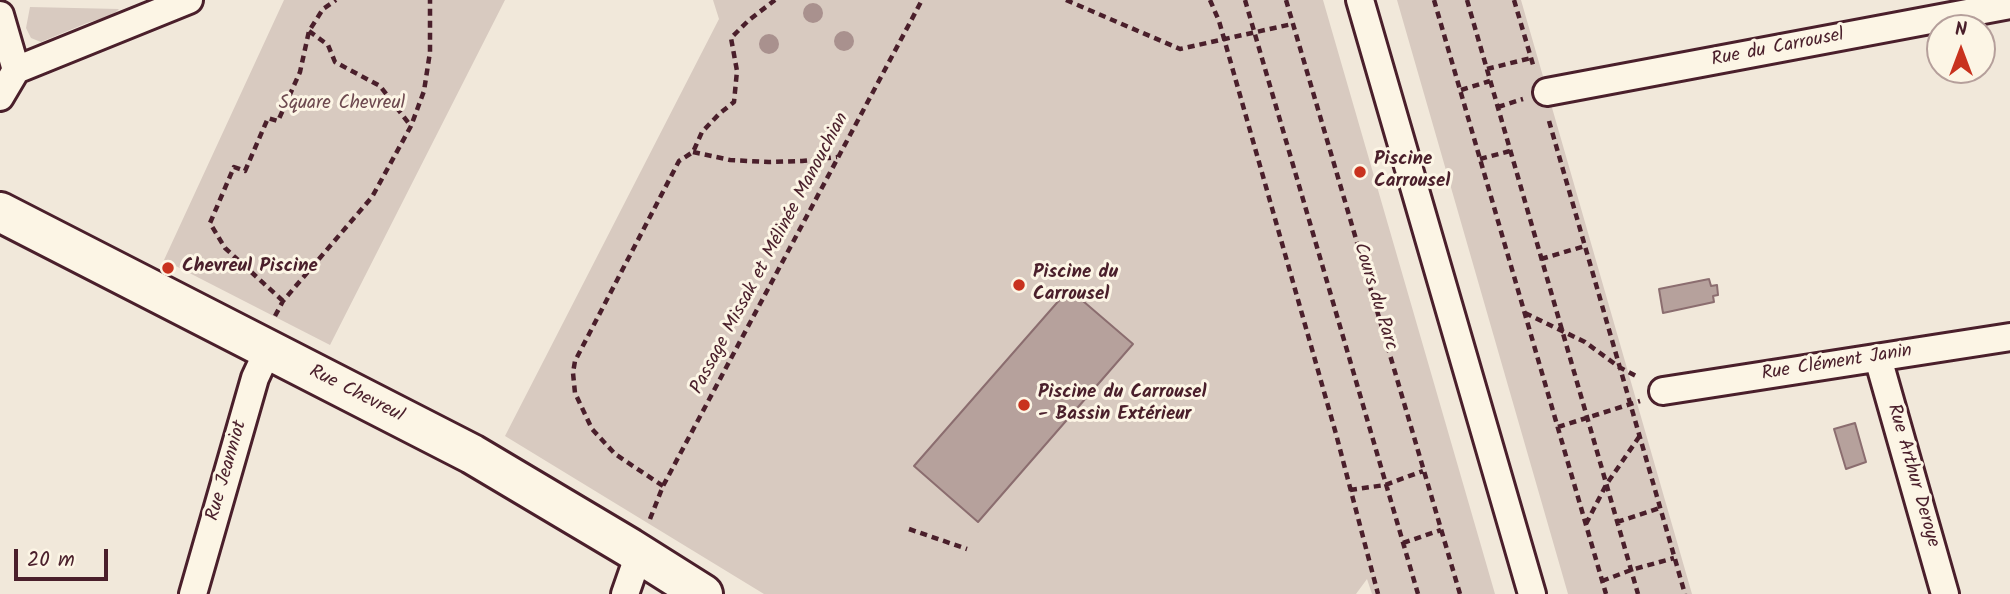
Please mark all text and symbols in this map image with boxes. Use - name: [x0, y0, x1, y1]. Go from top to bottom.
- north arrow: [1926, 14, 1996, 84]
- text: N: [1955, 15, 1967, 45]
- street label: Rue du Carrousel: [1710, 25, 1846, 73]
- park label: Square Chevreul: [279, 94, 405, 116]
- street label: Passage Missak et Mélinée Manouchian: [687, 109, 855, 399]
- place label: Piscine Carrousel: [1374, 150, 1450, 194]
- marker: Piscine Carrousel: [1352, 164, 1368, 180]
- street label: Cours du Parc: [1347, 240, 1401, 354]
- place label: Chevreul Piscine: [182, 257, 318, 279]
- marker: Chevreul Piscine: [160, 260, 176, 276]
- place label: Piscine du Carrousel: [1033, 263, 1118, 307]
- marker: Piscine du Carrousel: [1011, 277, 1027, 293]
- street label: Rue Clément Janin: [1760, 341, 1914, 387]
- street label: Rue Chevreul: [305, 361, 407, 429]
- place label: Piscine du Carrousel - Bassin Extérieur: [1038, 383, 1207, 427]
- marker: Piscine du Carrousel - Bassin Extérieur: [1016, 397, 1032, 413]
- street label: Rue Arthur Deroye: [1881, 402, 1943, 550]
- street label: Rue Jeanniot: [203, 418, 253, 524]
- scale bar: [18, 534, 112, 578]
- text: 20 m: [27, 544, 75, 577]

